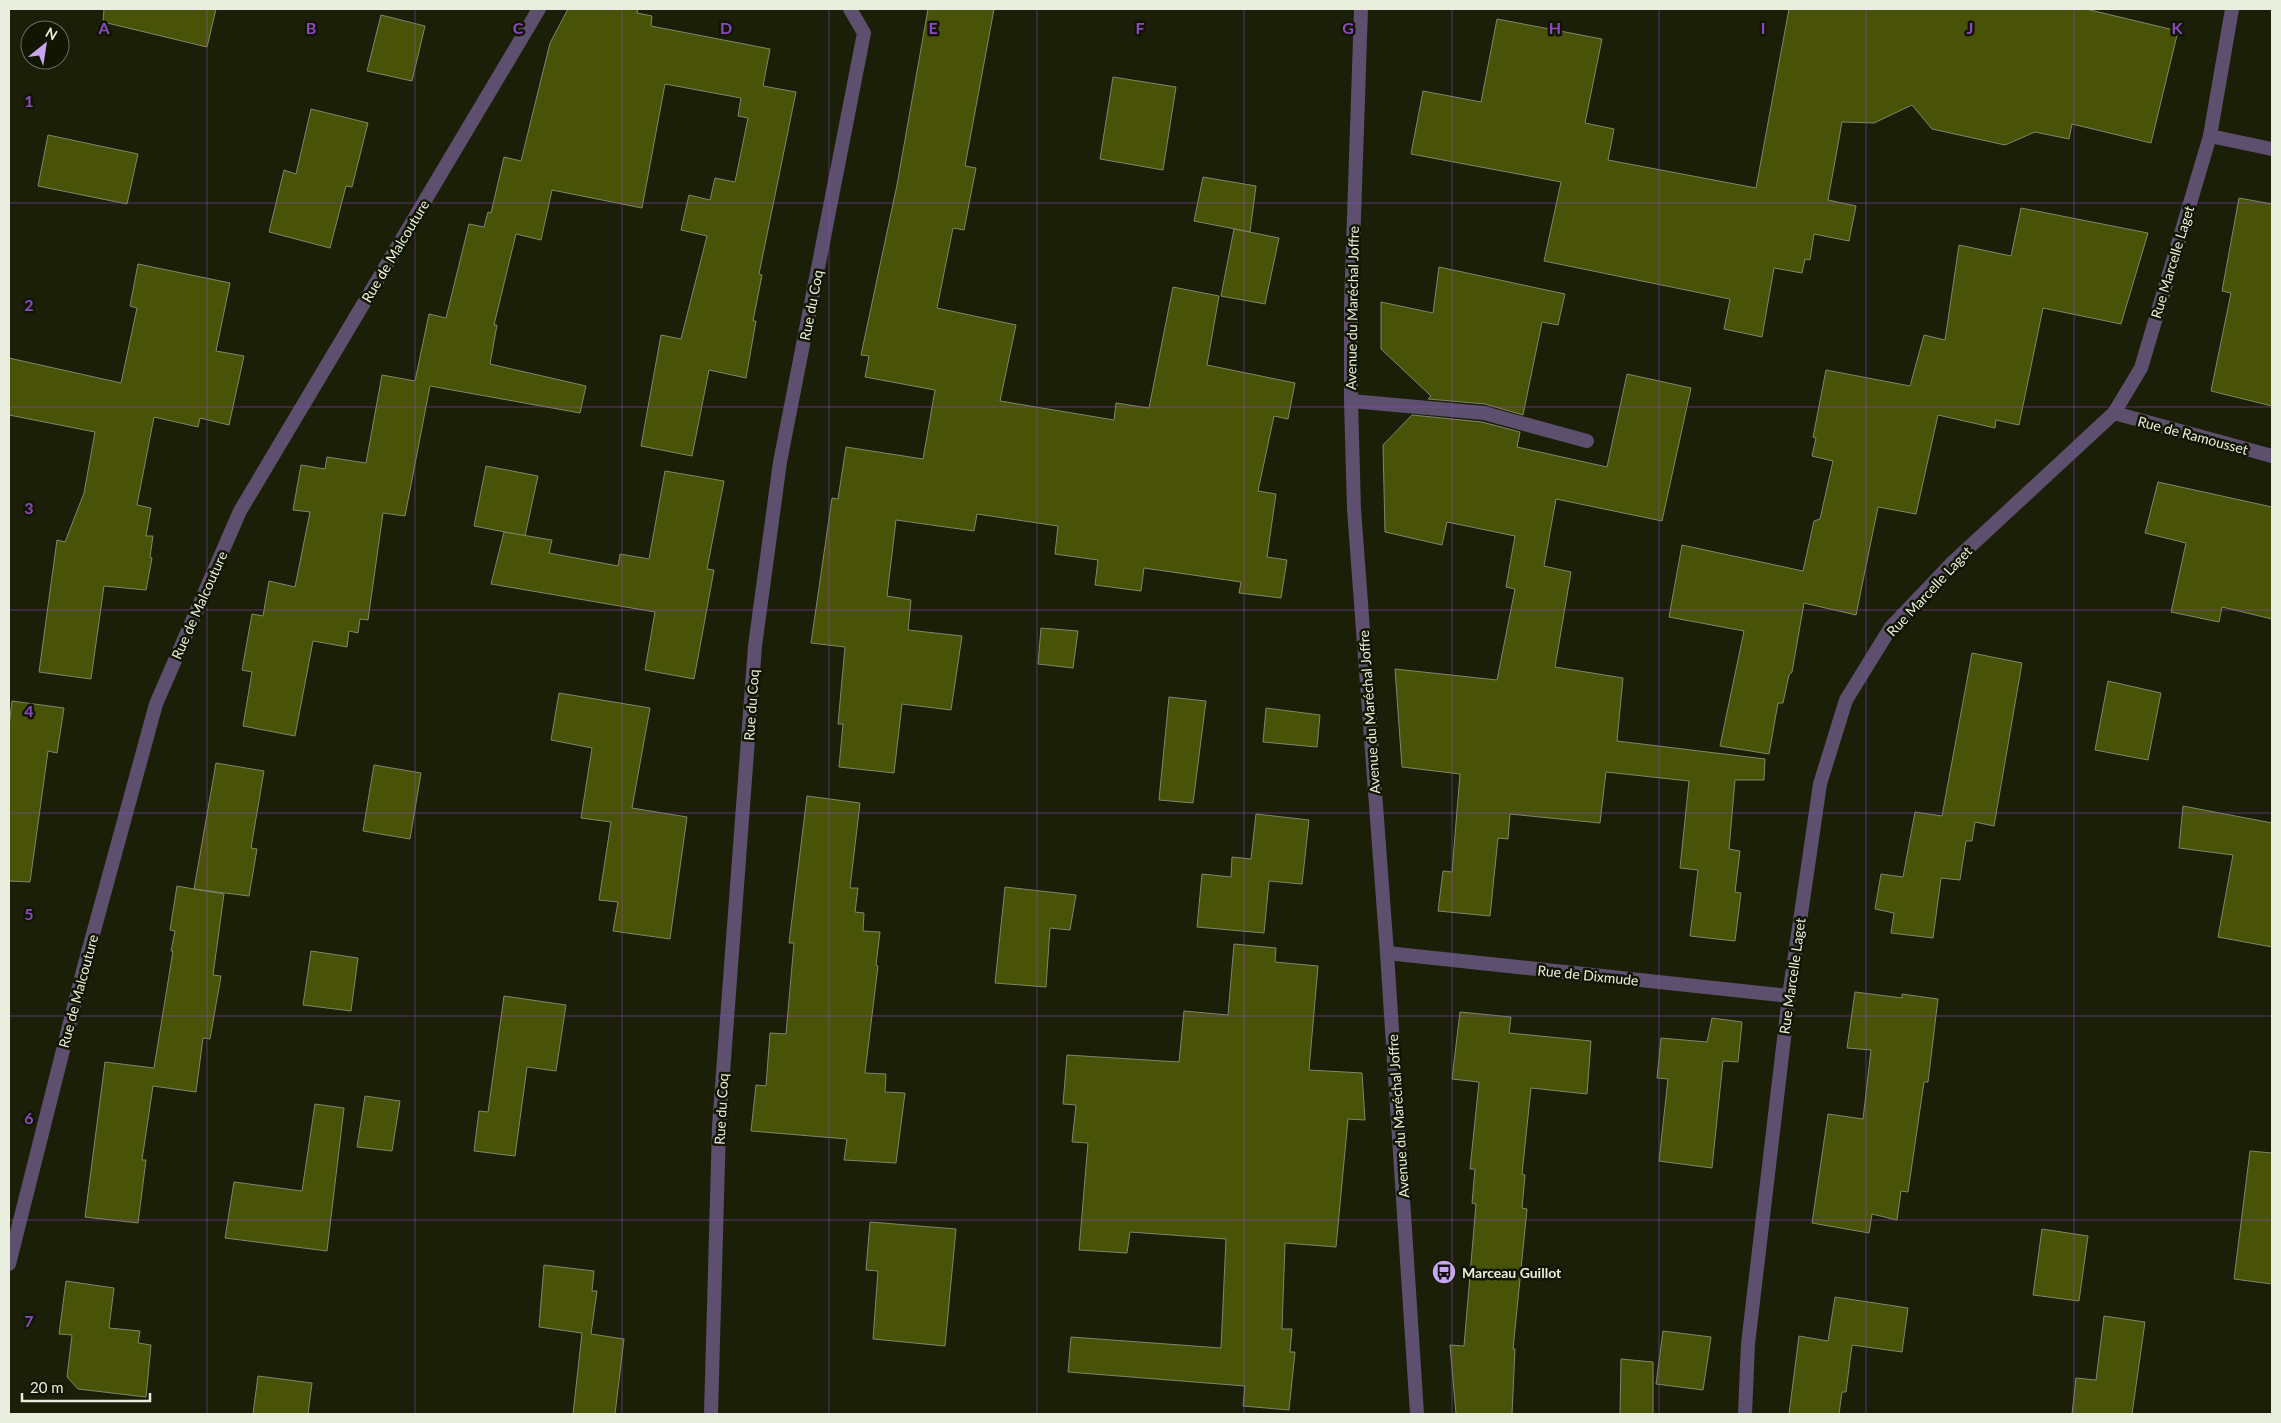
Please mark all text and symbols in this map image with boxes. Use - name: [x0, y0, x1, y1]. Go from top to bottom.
- text: A: [97, 18, 110, 37]
- text: B: [306, 18, 316, 37]
- text: C: [513, 18, 524, 37]
- text: D: [720, 18, 732, 37]
- text: E: [928, 18, 938, 37]
- text: F: [1135, 18, 1145, 37]
- text: G: [1342, 18, 1354, 37]
- text: H: [1549, 18, 1561, 37]
- text: I: [1761, 18, 1765, 37]
- text: J: [1967, 18, 1973, 37]
- text: K: [2172, 18, 2184, 37]
- north arrow: [20, 20, 70, 70]
- text: N: [43, 23, 61, 43]
- text: 1: [24, 91, 34, 110]
- street label: Rue de Malcouture: [358, 197, 432, 305]
- street label: Rue Marcelle Laget: [2147, 204, 2197, 320]
- street label: Avenue du Maréchal Joffre: [1342, 226, 1362, 390]
- street label: Rue du Coq: [796, 268, 826, 342]
- text: 2: [24, 295, 34, 314]
- street label: Rue de Ramousset: [2136, 412, 2250, 458]
- text: 3: [24, 498, 34, 517]
- street label: Rue Marcelle Laget: [1883, 542, 1975, 640]
- street label: Rue de Malcouture: [168, 548, 230, 662]
- street label: Avenue du Maréchal Joffre: [1355, 630, 1383, 794]
- street label: Rue du Coq: [740, 669, 762, 741]
- text: 4: [24, 701, 34, 720]
- text: 5: [24, 904, 34, 923]
- street label: Rue Marcelle Laget: [1775, 917, 1809, 1035]
- street label: Rue de Malcouture: [55, 933, 101, 1049]
- street label: Rue de Dixmude: [1537, 961, 1639, 989]
- street label: Avenue du Maréchal Joffre: [1384, 1034, 1412, 1198]
- street label: Rue du Coq: [711, 1073, 731, 1145]
- text: 6: [24, 1108, 34, 1127]
- bus stop icon: Marceau Guillot: [1431, 1259, 1457, 1285]
- place label: Marceau Guillot: [1462, 1264, 1562, 1281]
- text: 7: [24, 1311, 34, 1330]
- scale bar: [22, 1370, 150, 1402]
- text: 20 m: [30, 1378, 64, 1396]

